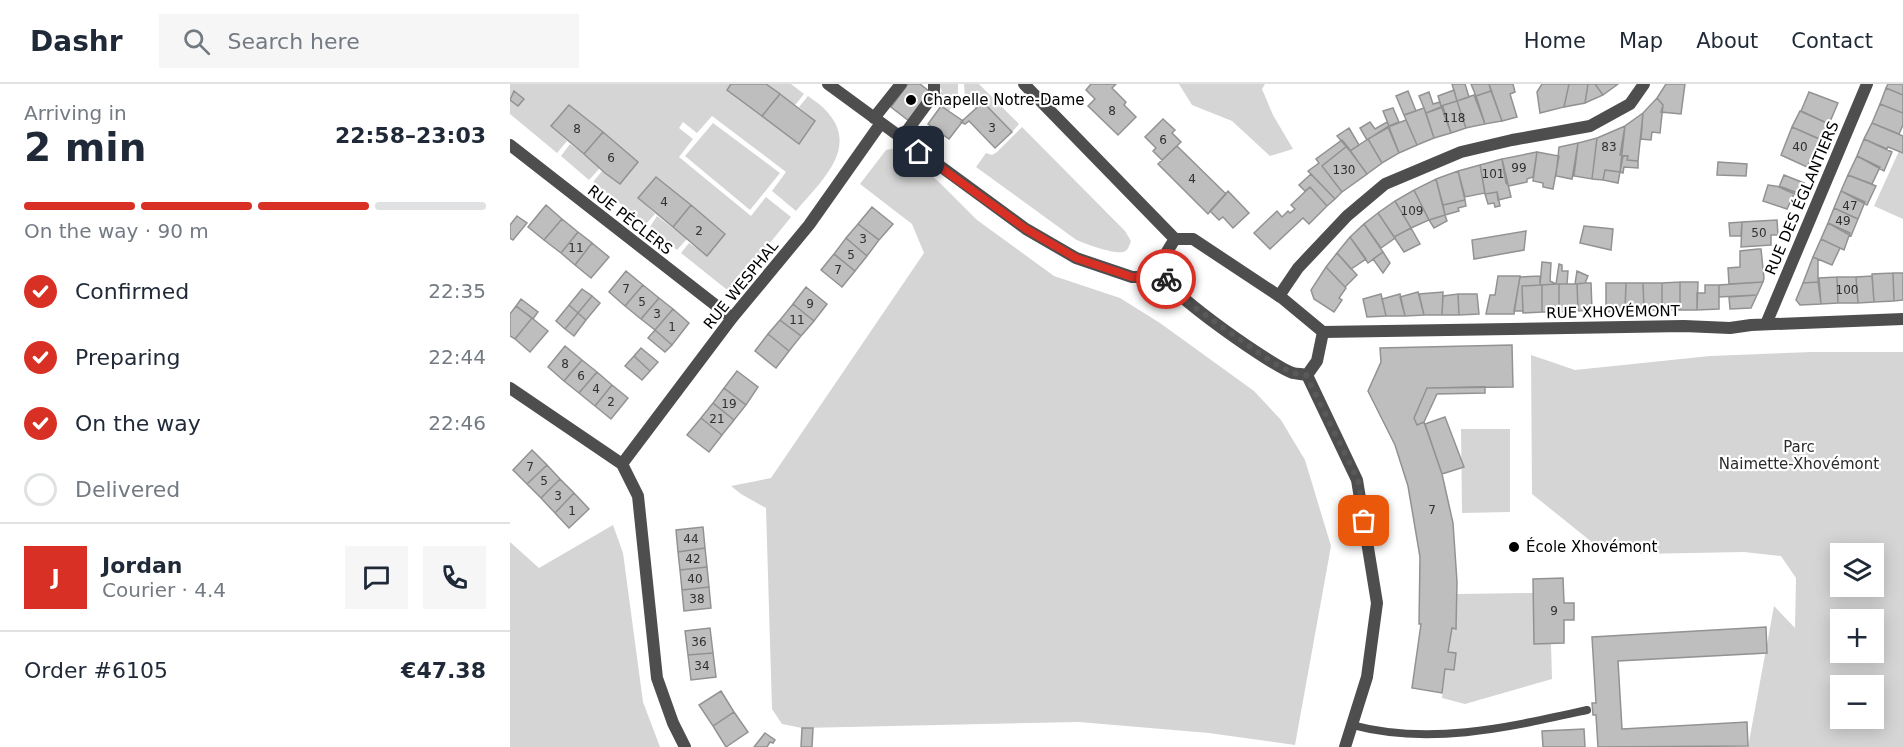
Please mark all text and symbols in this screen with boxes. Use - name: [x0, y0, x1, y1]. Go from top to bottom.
- search box: [159, 14, 579, 68]
- text: Dashr: [30, 25, 123, 58]
- icon: search: [180, 25, 213, 58]
- text: Search here: [228, 29, 360, 54]
- text: Home: [1524, 29, 1586, 53]
- text: Map: [1619, 29, 1663, 53]
- text: About: [1696, 29, 1758, 53]
- text: Contact: [1791, 29, 1873, 53]
- place label: Chapelle Notre-Dame: [923, 91, 1085, 109]
- marker: Chapelle Notre-Dame: [904, 93, 918, 107]
- text: Arriving in: [24, 101, 127, 125]
- house number: 8: [1108, 104, 1116, 118]
- house number: 118: [1443, 111, 1465, 125]
- street label: RUE DES ÉGLANTIERS: [1761, 118, 1843, 278]
- house number: 3: [988, 121, 996, 135]
- house number: 8: [573, 122, 581, 136]
- text: 22:58–23:03: [335, 123, 486, 148]
- text: 2 min: [24, 125, 146, 170]
- pin: [893, 126, 944, 177]
- house number: 6: [1159, 133, 1167, 147]
- icon: home: [902, 135, 935, 168]
- house number: 83: [1601, 140, 1617, 154]
- house number: 40: [1792, 140, 1808, 154]
- house number: 6: [607, 151, 615, 165]
- house number: 99: [1511, 161, 1527, 175]
- house number: 130: [1333, 163, 1355, 177]
- house number: 101: [1482, 167, 1504, 181]
- house number: 4: [1188, 172, 1196, 186]
- street label: RUE PÉCLERS: [584, 181, 677, 259]
- house number: 4: [660, 195, 668, 209]
- house number: 47: [1842, 199, 1858, 213]
- house number: 109: [1401, 204, 1423, 218]
- house number: 49: [1835, 214, 1851, 228]
- text: On the way · 90 m: [24, 219, 209, 243]
- house number: 2: [695, 224, 703, 238]
- house number: 50: [1751, 226, 1767, 240]
- house number: 3: [859, 232, 867, 246]
- street label: RUE WESPHAL: [700, 237, 783, 333]
- house number: 11: [568, 241, 584, 255]
- house number: 5: [847, 248, 855, 262]
- courier: [1136, 249, 1196, 309]
- house number: 7: [834, 263, 842, 277]
- icon: bike: [1150, 263, 1183, 296]
- icon: check: [24, 275, 57, 308]
- text: Confirmed: [75, 279, 189, 304]
- text: 22:35: [428, 279, 486, 303]
- house number: 7: [622, 282, 630, 296]
- house number: 100: [1836, 283, 1858, 297]
- house number: 5: [638, 295, 646, 309]
- house number: 9: [806, 297, 814, 311]
- street label: RUE XHOVÉMONT: [1546, 301, 1681, 322]
- house number: 3: [653, 307, 661, 321]
- house number: 11: [789, 313, 805, 327]
- house number: 1: [668, 320, 676, 334]
- icon: check: [24, 341, 57, 374]
- text: Preparing: [75, 345, 181, 370]
- text: 22:44: [428, 345, 486, 369]
- house number: 8: [561, 357, 569, 371]
- house number: 6: [577, 369, 585, 383]
- house number: 4: [592, 382, 600, 396]
- house number: 2: [607, 395, 615, 409]
- house number: 19: [721, 397, 737, 411]
- icon: check: [24, 407, 57, 440]
- text: On the way: [75, 411, 201, 436]
- text: 22:46: [428, 411, 486, 435]
- house number: 21: [709, 412, 725, 426]
- park label: Parc Naimette-Xhovémont: [1719, 438, 1879, 473]
- house number: 7: [526, 460, 534, 474]
- house number: 5: [540, 474, 548, 488]
- text: Delivered: [75, 477, 180, 502]
- house number: 3: [554, 489, 562, 503]
- pin: [1338, 495, 1389, 546]
- house number: 7: [1428, 503, 1436, 517]
- house number: 1: [568, 504, 576, 518]
- icon: bag: [1347, 504, 1380, 537]
- house number: 44: [683, 532, 699, 546]
- place label: École Xhovémont: [1526, 537, 1657, 556]
- marker: École Xhovémont: [1507, 540, 1521, 554]
- map controls: [1830, 543, 1884, 729]
- button: layers: [1830, 543, 1884, 597]
- button: chat: [345, 546, 408, 609]
- button: phone: [423, 546, 486, 609]
- house number: 42: [685, 552, 701, 566]
- text: Jordan: [102, 553, 182, 578]
- text: J: [51, 565, 60, 590]
- house number: 40: [687, 572, 703, 586]
- text: Courier · 4.4: [102, 578, 226, 602]
- house number: 38: [689, 592, 705, 606]
- house number: 9: [1550, 604, 1558, 618]
- button: +: [1830, 609, 1884, 663]
- house number: 36: [691, 635, 707, 649]
- text: Order #6105: [24, 658, 168, 683]
- text: €47.38: [401, 658, 486, 683]
- house number: 34: [694, 659, 710, 673]
- button: −: [1830, 675, 1884, 729]

